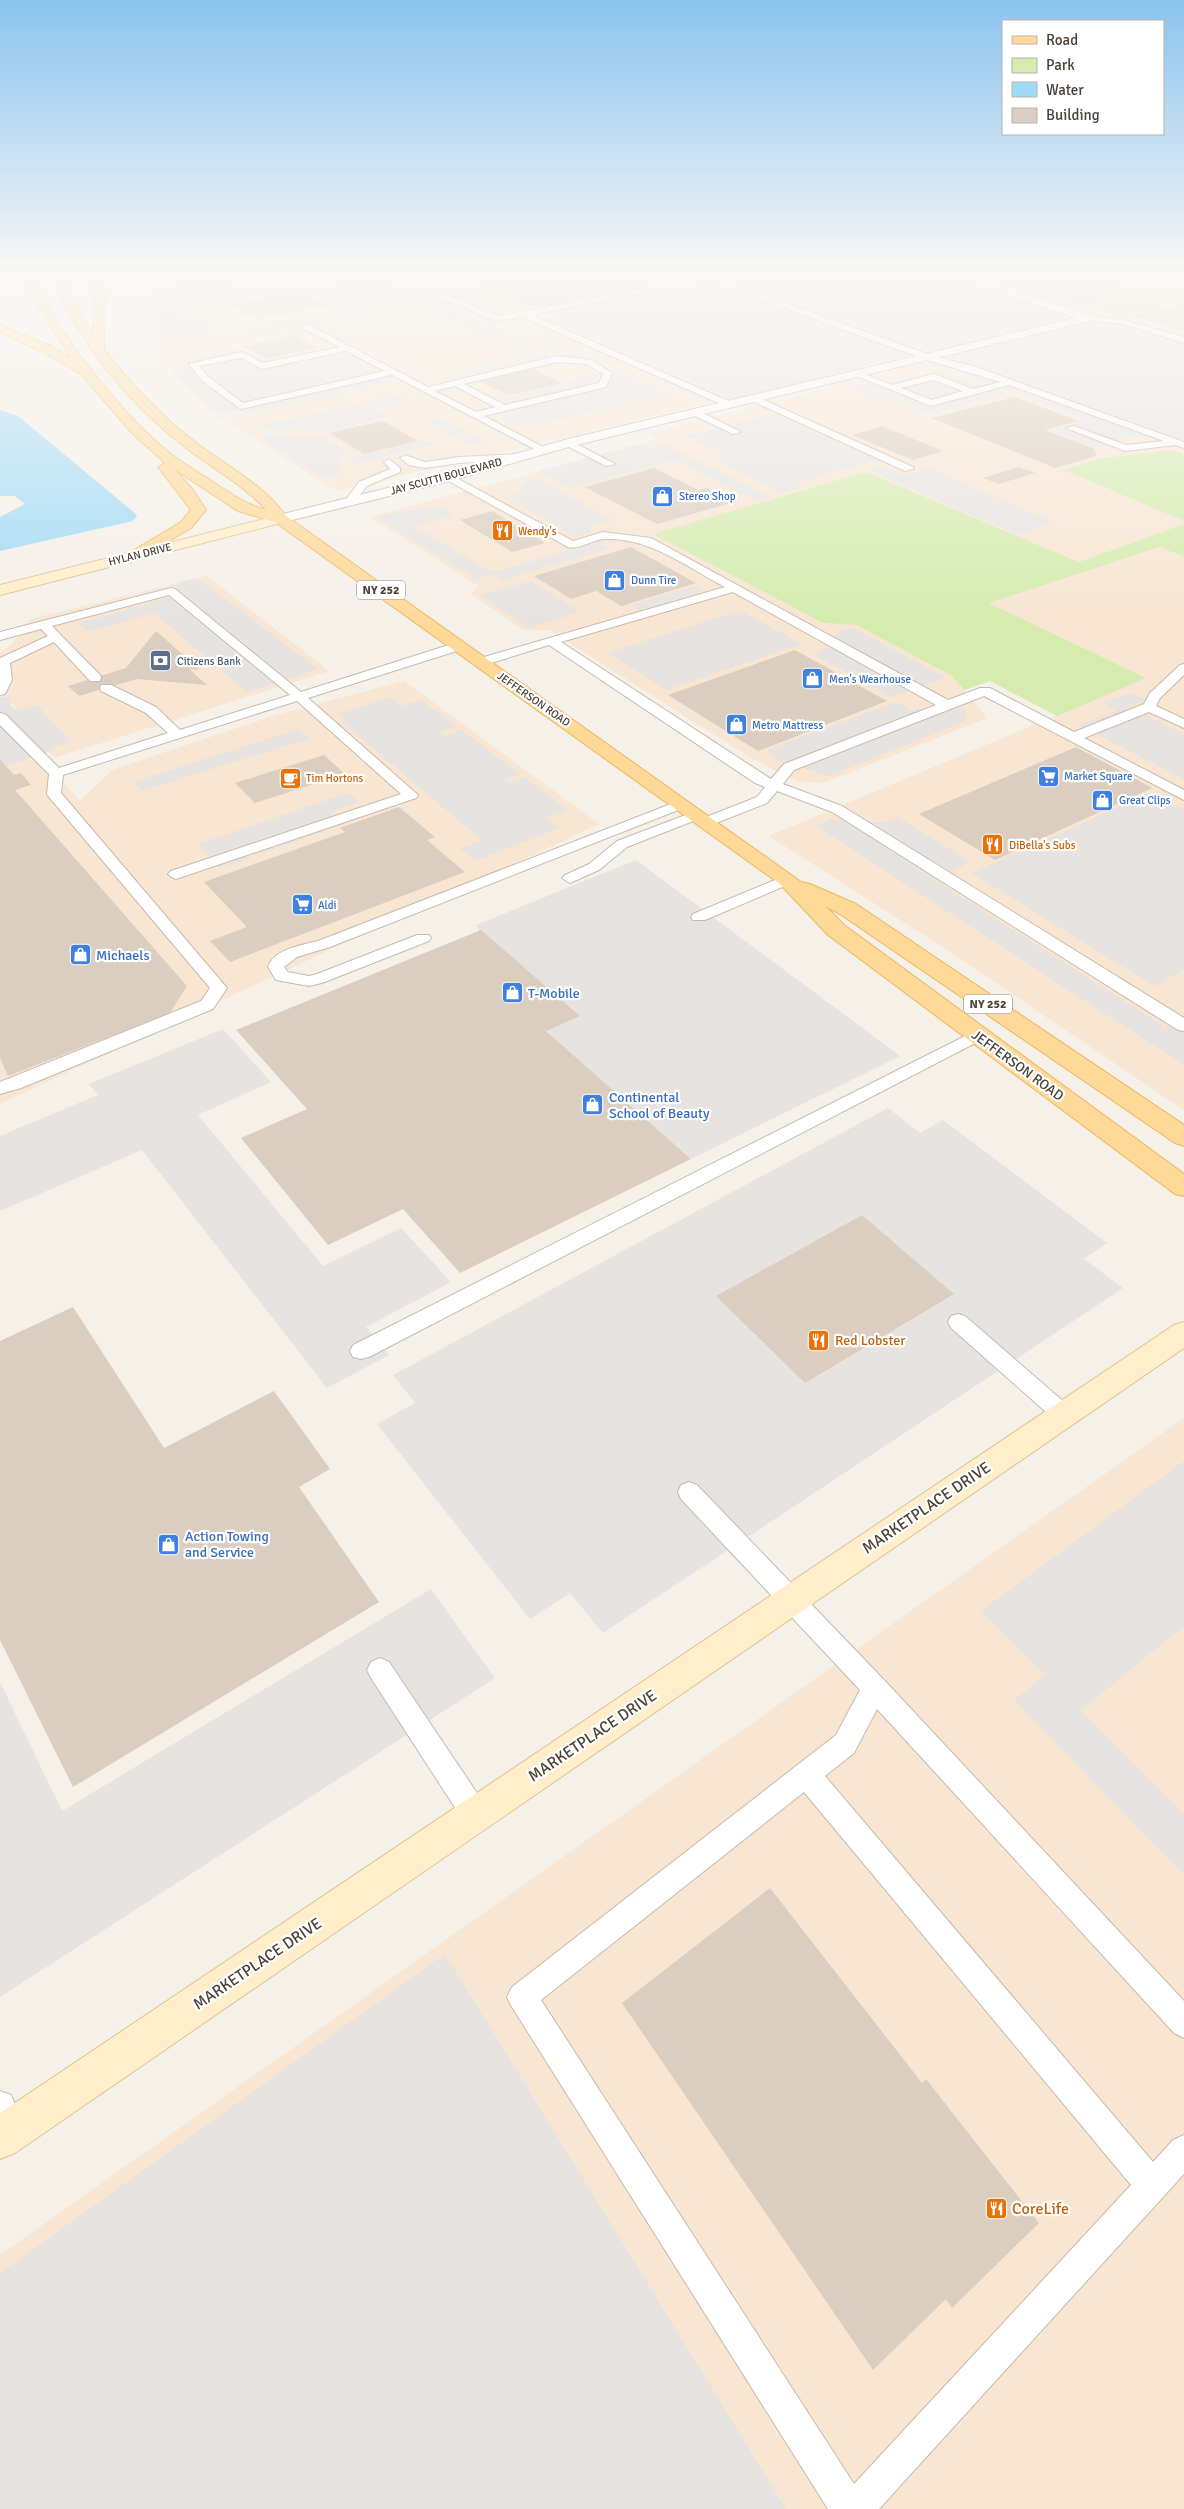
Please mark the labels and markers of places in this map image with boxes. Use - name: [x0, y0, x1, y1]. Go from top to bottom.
- shop icon: Stereo Shop: [651, 484, 675, 508]
- place label: Stereo Shop: [679, 490, 736, 503]
- restaurant icon: Wendy's: [490, 519, 514, 543]
- place label: Wendy's: [518, 525, 557, 538]
- shop icon: Dunn Tire: [603, 568, 627, 592]
- place label: Dunn Tire: [631, 574, 676, 587]
- bank icon: Citizens Bank: [149, 649, 173, 673]
- place label: Citizens Bank: [177, 655, 241, 668]
- shop icon: Men's Wearhouse: [801, 667, 825, 691]
- place label: Men's Wearhouse: [829, 673, 911, 686]
- shop icon: Metro Mattress: [724, 713, 748, 737]
- place label: Metro Mattress: [752, 719, 823, 732]
- supermarket icon: Market Square: [1036, 764, 1060, 788]
- cafe icon: Tim Hortons: [278, 766, 302, 790]
- place label: Market Square: [1064, 770, 1132, 783]
- place label: Tim Hortons: [306, 772, 363, 785]
- shop icon: Great Clips: [1091, 788, 1115, 812]
- place label: Great Clips: [1119, 794, 1171, 807]
- restaurant icon: DiBella's Subs: [981, 833, 1005, 857]
- place label: DiBella's Subs: [1009, 839, 1076, 852]
- supermarket icon: Aldi: [290, 893, 314, 917]
- place label: Aldi: [318, 899, 337, 912]
- shop icon: Michaels: [68, 943, 92, 967]
- place label: Michaels: [96, 947, 150, 964]
- shop icon: T-Mobile: [500, 981, 524, 1005]
- place label: T-Mobile: [528, 985, 580, 1002]
- place label: Continental School of Beauty: [609, 1089, 710, 1122]
- shop icon: Continental School of Beauty: [581, 1093, 605, 1117]
- restaurant icon: Red Lobster: [807, 1328, 831, 1352]
- place label: Red Lobster: [835, 1332, 906, 1349]
- place label: Action Towing and Service: [185, 1528, 269, 1561]
- shop icon: Action Towing and Service: [157, 1532, 181, 1556]
- restaurant icon: CoreLife: [984, 2196, 1008, 2220]
- place label: CoreLife: [1012, 2199, 1069, 2219]

